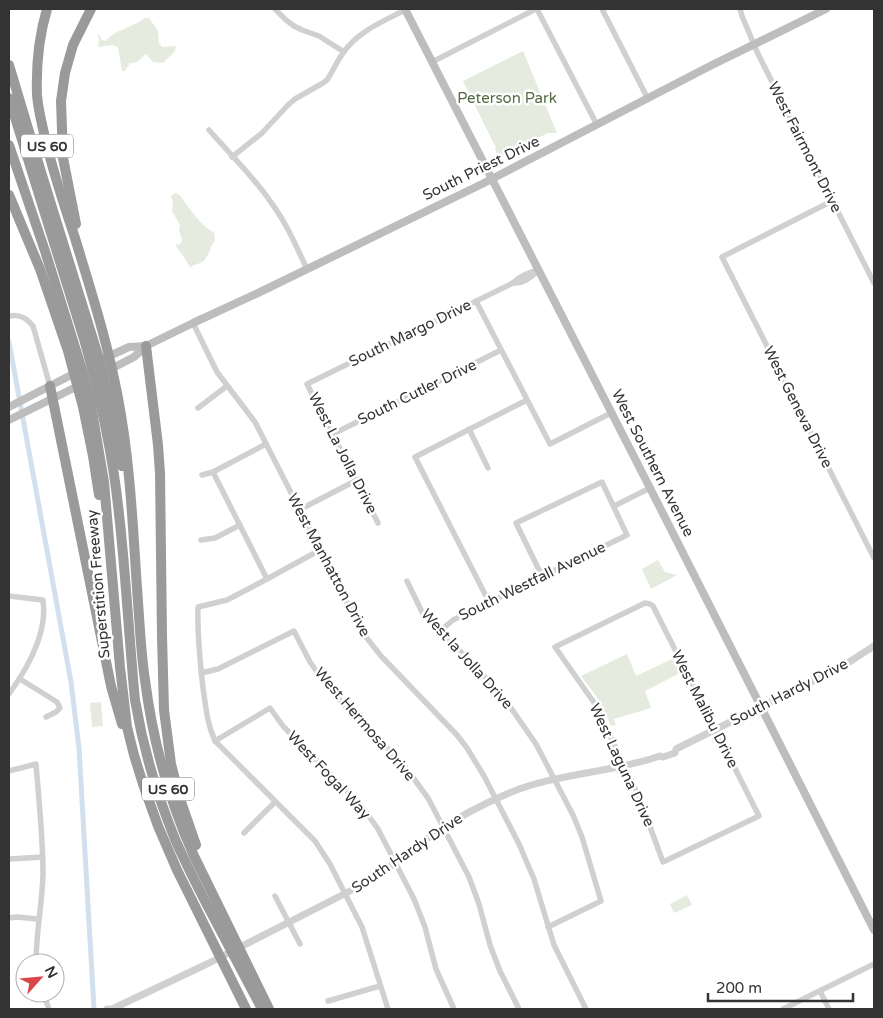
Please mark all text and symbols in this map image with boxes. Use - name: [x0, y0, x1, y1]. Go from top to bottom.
- street label: West Fairmont Drive: [764, 79, 846, 215]
- park label: Peterson Park: [457, 89, 557, 107]
- street label: South Priest Drive: [420, 132, 542, 204]
- road number: US 60: [21, 134, 73, 158]
- street label: South Margo Drive: [346, 296, 474, 370]
- street label: West Geneva Drive: [759, 343, 837, 471]
- street label: South Cutler Drive: [355, 355, 479, 429]
- street label: West Southern Avenue: [608, 386, 698, 540]
- street label: West La Jolla Drive: [305, 389, 381, 517]
- street label: West Manhatton Drive: [284, 490, 374, 640]
- street label: Superstition Freeway: [83, 509, 113, 659]
- street label: South Westfall Avenue: [456, 538, 608, 624]
- street label: West la Jolla Drive: [417, 605, 517, 713]
- street label: West Malibu Drive: [668, 647, 742, 771]
- street label: South Hardy Drive: [727, 654, 851, 730]
- street label: West Hermosa Drive: [311, 664, 419, 784]
- street label: West Laguna Drive: [586, 701, 658, 829]
- street label: West Fogal Way: [284, 727, 374, 823]
- road number: US 60: [142, 778, 194, 801]
- street label: South Hardy Drive: [348, 809, 466, 897]
- north arrow: [15, 953, 65, 1003]
- text: N: [41, 963, 61, 981]
- scale bar: [708, 970, 853, 1002]
- text: 200 m: [716, 979, 762, 997]

